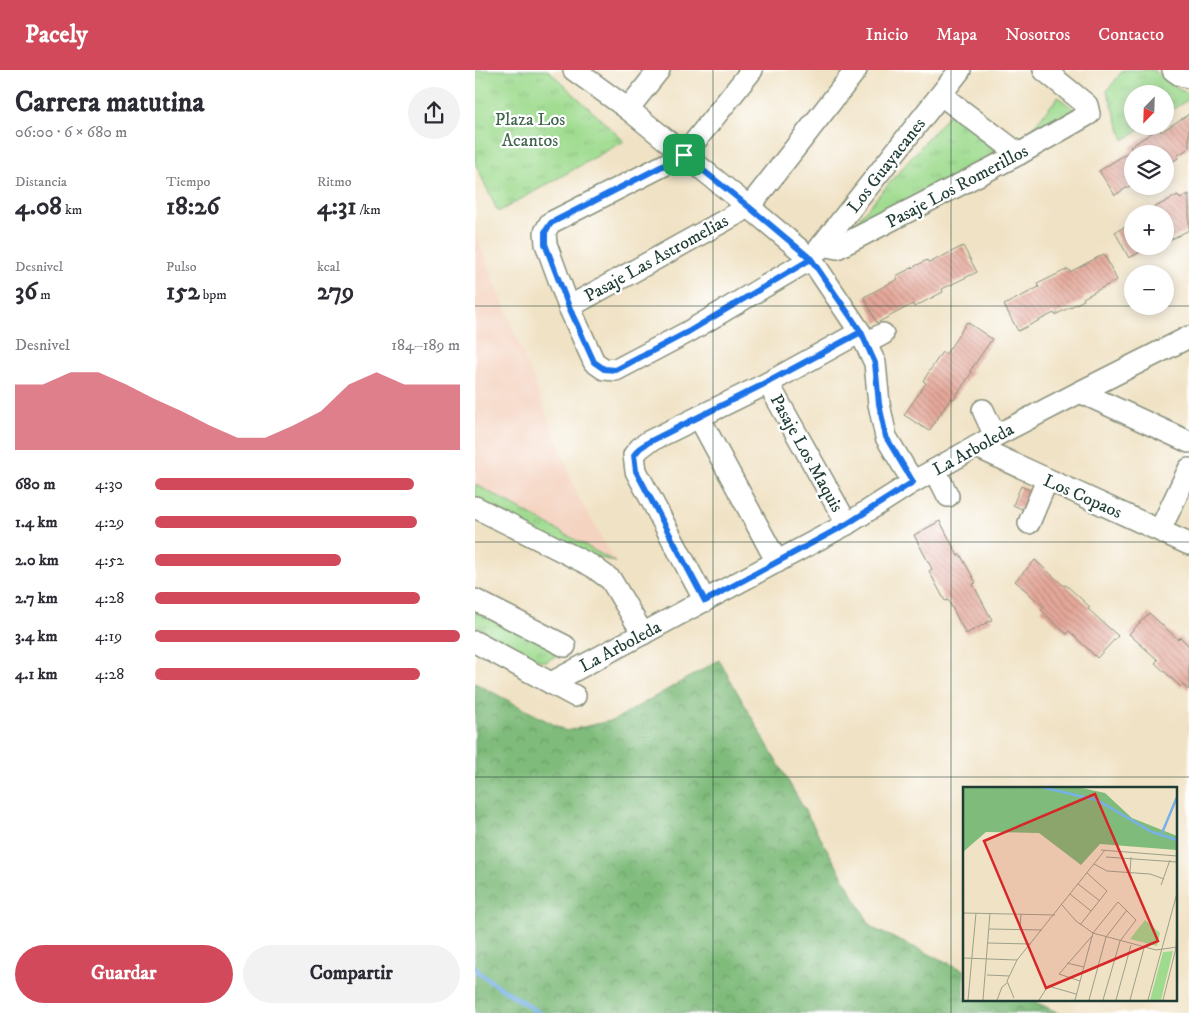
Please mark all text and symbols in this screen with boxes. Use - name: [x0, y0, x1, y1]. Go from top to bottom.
- text: Pacely: [25, 20, 88, 50]
- text: Inicio: [866, 24, 908, 46]
- text: Mapa: [936, 24, 977, 46]
- text: Nosotros: [1005, 24, 1070, 46]
- text: Contacto: [1098, 24, 1164, 46]
- text: Carrera matutina: [15, 85, 204, 120]
- north arrow: [1124, 85, 1174, 135]
- map controls: [1124, 85, 1174, 315]
- button: share: [408, 87, 460, 139]
- park label: Plaza Los Acantos: [495, 109, 565, 152]
- street label: Los Guayacanes: [843, 114, 931, 218]
- text: 06:00 · 6 × 680 m: [15, 122, 127, 142]
- pin: [663, 134, 705, 176]
- street label: Pasaje Los Romerillos: [883, 140, 1032, 234]
- icon: arrive: [670, 141, 698, 169]
- button: layers: [1124, 145, 1174, 195]
- text: Distancia: [15, 173, 67, 191]
- text: Tiempo: [166, 173, 210, 191]
- text: Ritmo: [317, 173, 352, 191]
- text: 4.08: [15, 191, 62, 222]
- text: 18:26: [166, 191, 220, 222]
- text: 4:31: [317, 191, 356, 222]
- text: km: [62, 201, 82, 219]
- text: /km: [356, 201, 381, 219]
- button: +: [1124, 205, 1174, 255]
- street label: Pasaje Las Astromelias: [581, 210, 732, 308]
- text: Desnivel: [15, 258, 63, 276]
- text: Pulso: [166, 258, 197, 276]
- text: kcal: [317, 258, 340, 276]
- button: −: [1124, 265, 1174, 315]
- text: 36: [15, 276, 37, 307]
- text: 152: [166, 276, 200, 307]
- text: 279: [317, 276, 354, 307]
- text: m: [37, 286, 51, 304]
- text: bpm: [200, 286, 227, 304]
- text: Desnivel: [15, 335, 70, 355]
- text: 184–189 m: [391, 335, 460, 355]
- street label: Pasaje Los Maquis: [765, 391, 848, 516]
- street label: La Arboleda: [929, 418, 1018, 481]
- street label: Los Copaos: [1040, 470, 1125, 524]
- text: 680 m: [15, 474, 55, 494]
- text: 4:30: [95, 474, 123, 494]
- text: 1.4 km: [15, 512, 57, 532]
- text: 4:29: [95, 512, 124, 532]
- text: 2.0 km: [15, 550, 59, 570]
- text: 4:52: [95, 550, 124, 570]
- text: 2.7 km: [15, 588, 58, 608]
- text: 4:28: [95, 588, 124, 608]
- street label: La Arboleda: [576, 616, 665, 678]
- text: 3.4 km: [15, 626, 58, 646]
- text: 4:19: [95, 626, 122, 646]
- text: 4.1 km: [15, 664, 58, 684]
- text: 4:28: [95, 664, 124, 684]
- inset map: [963, 787, 1177, 1000]
- button: Guardar: [15, 945, 233, 1003]
- button: Compartir: [243, 945, 460, 1003]

